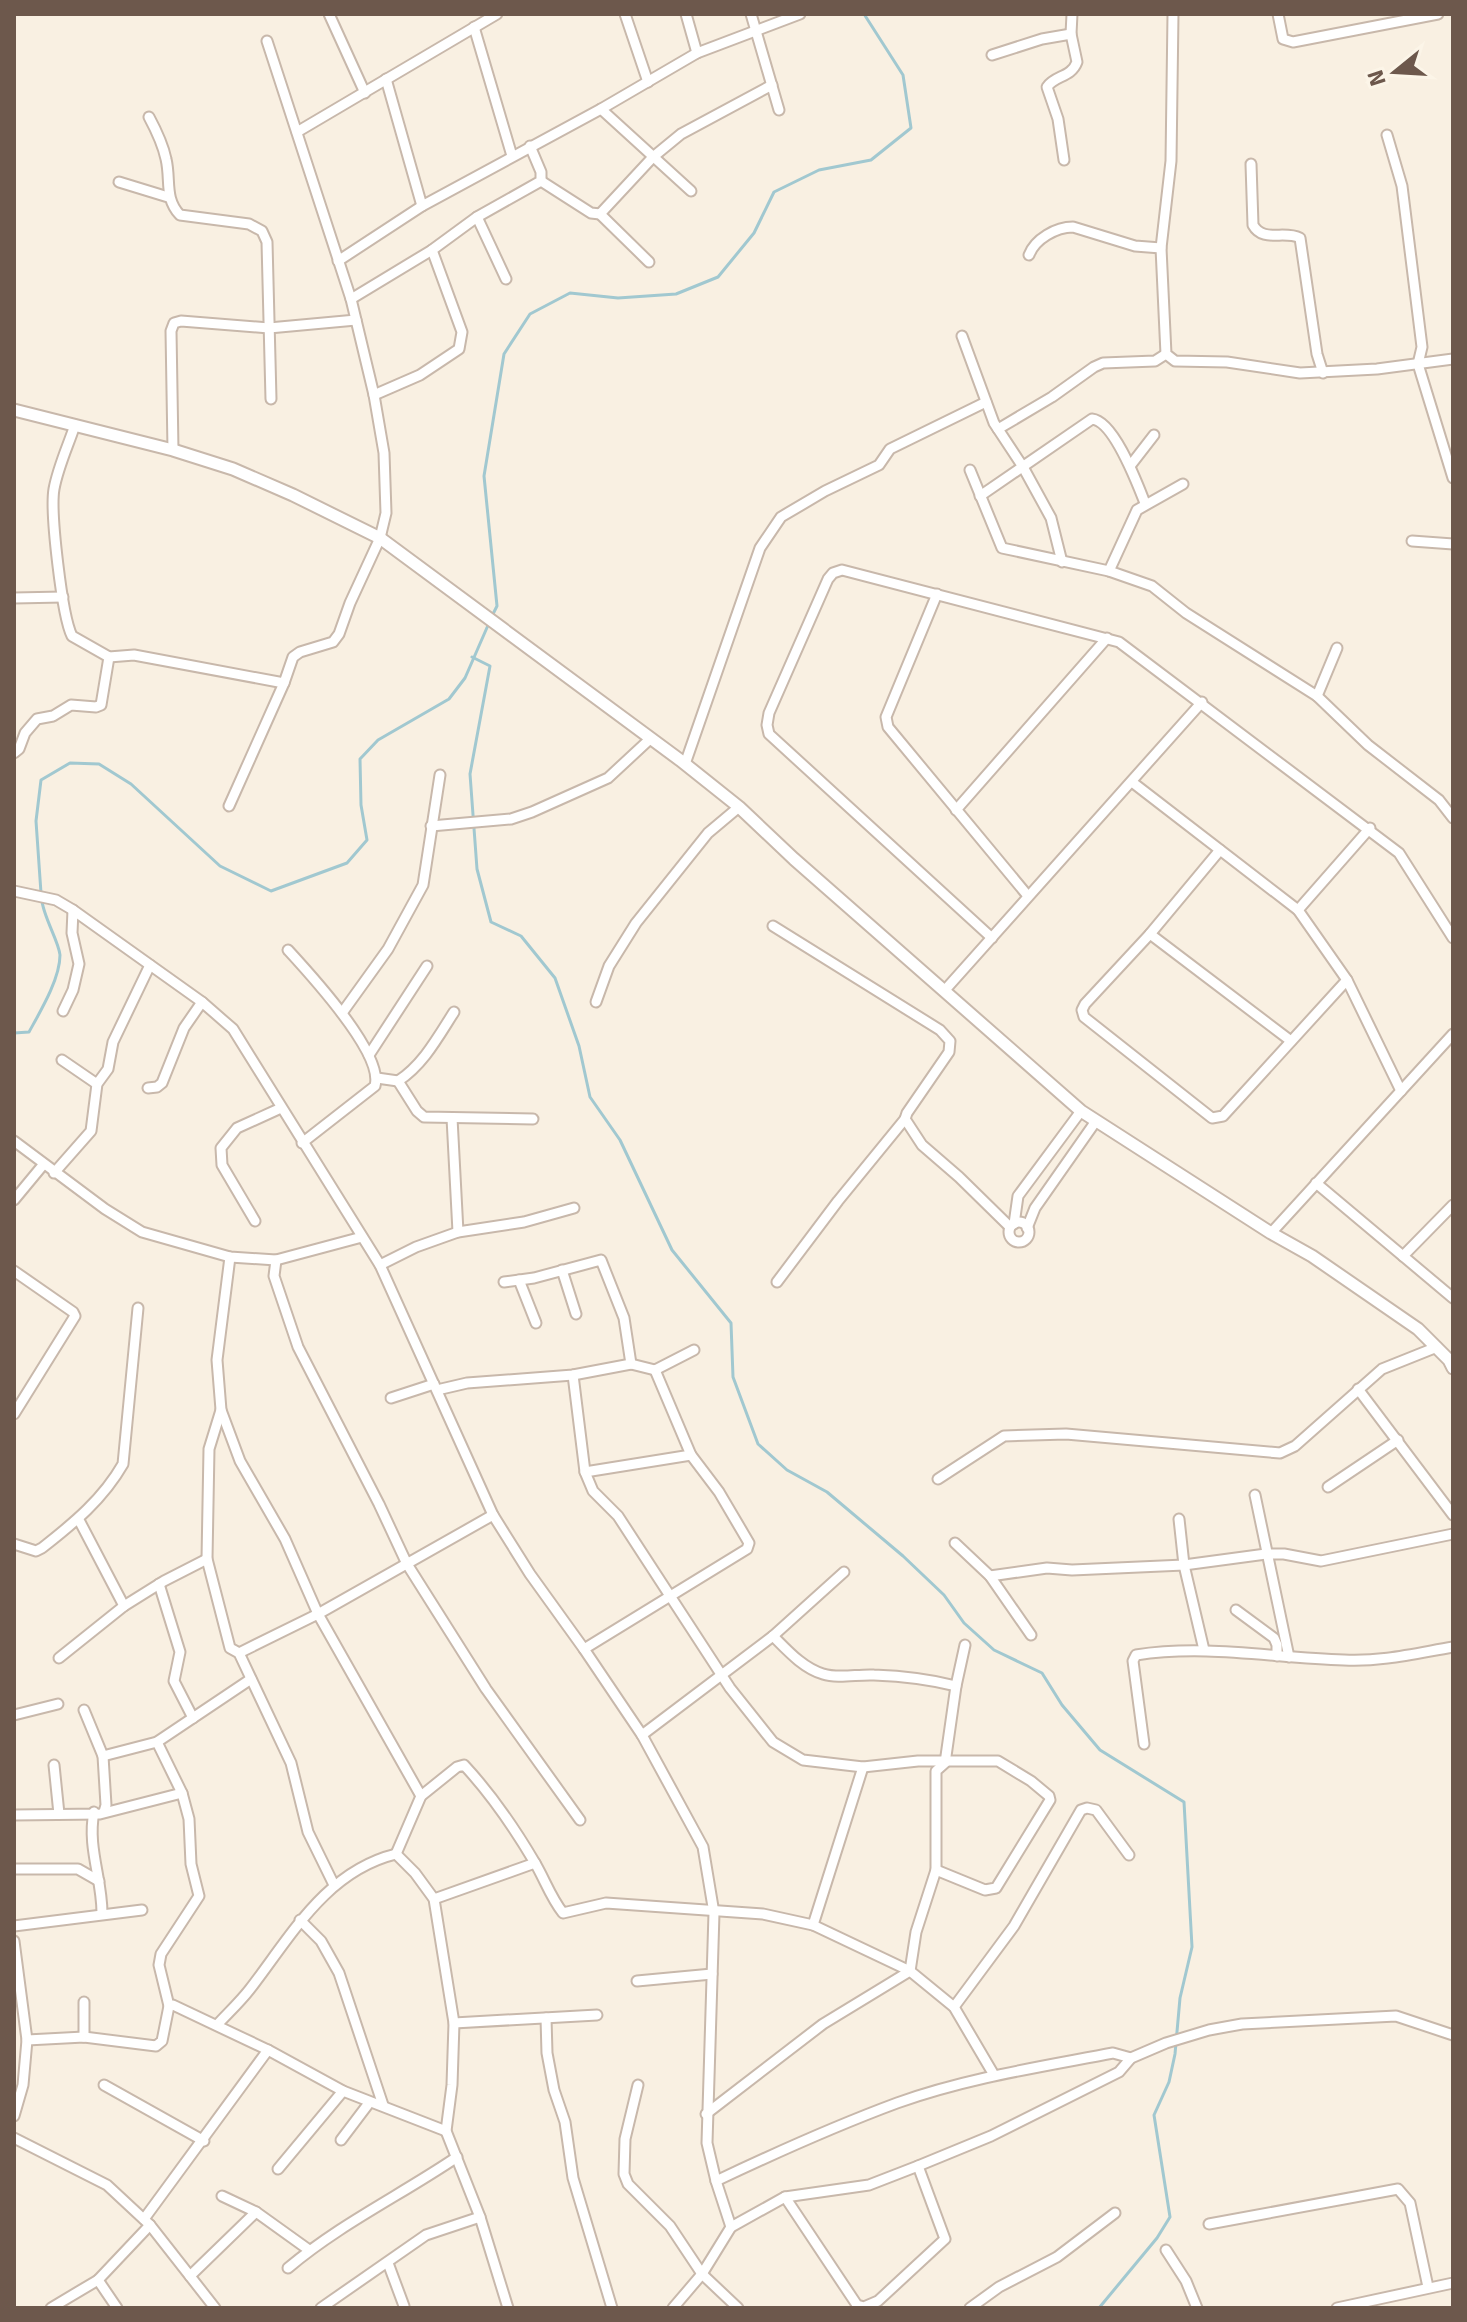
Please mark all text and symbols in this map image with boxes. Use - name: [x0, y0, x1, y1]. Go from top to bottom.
- north arrow: [1355, 32, 1435, 112]
- text: N: [1361, 67, 1392, 89]

